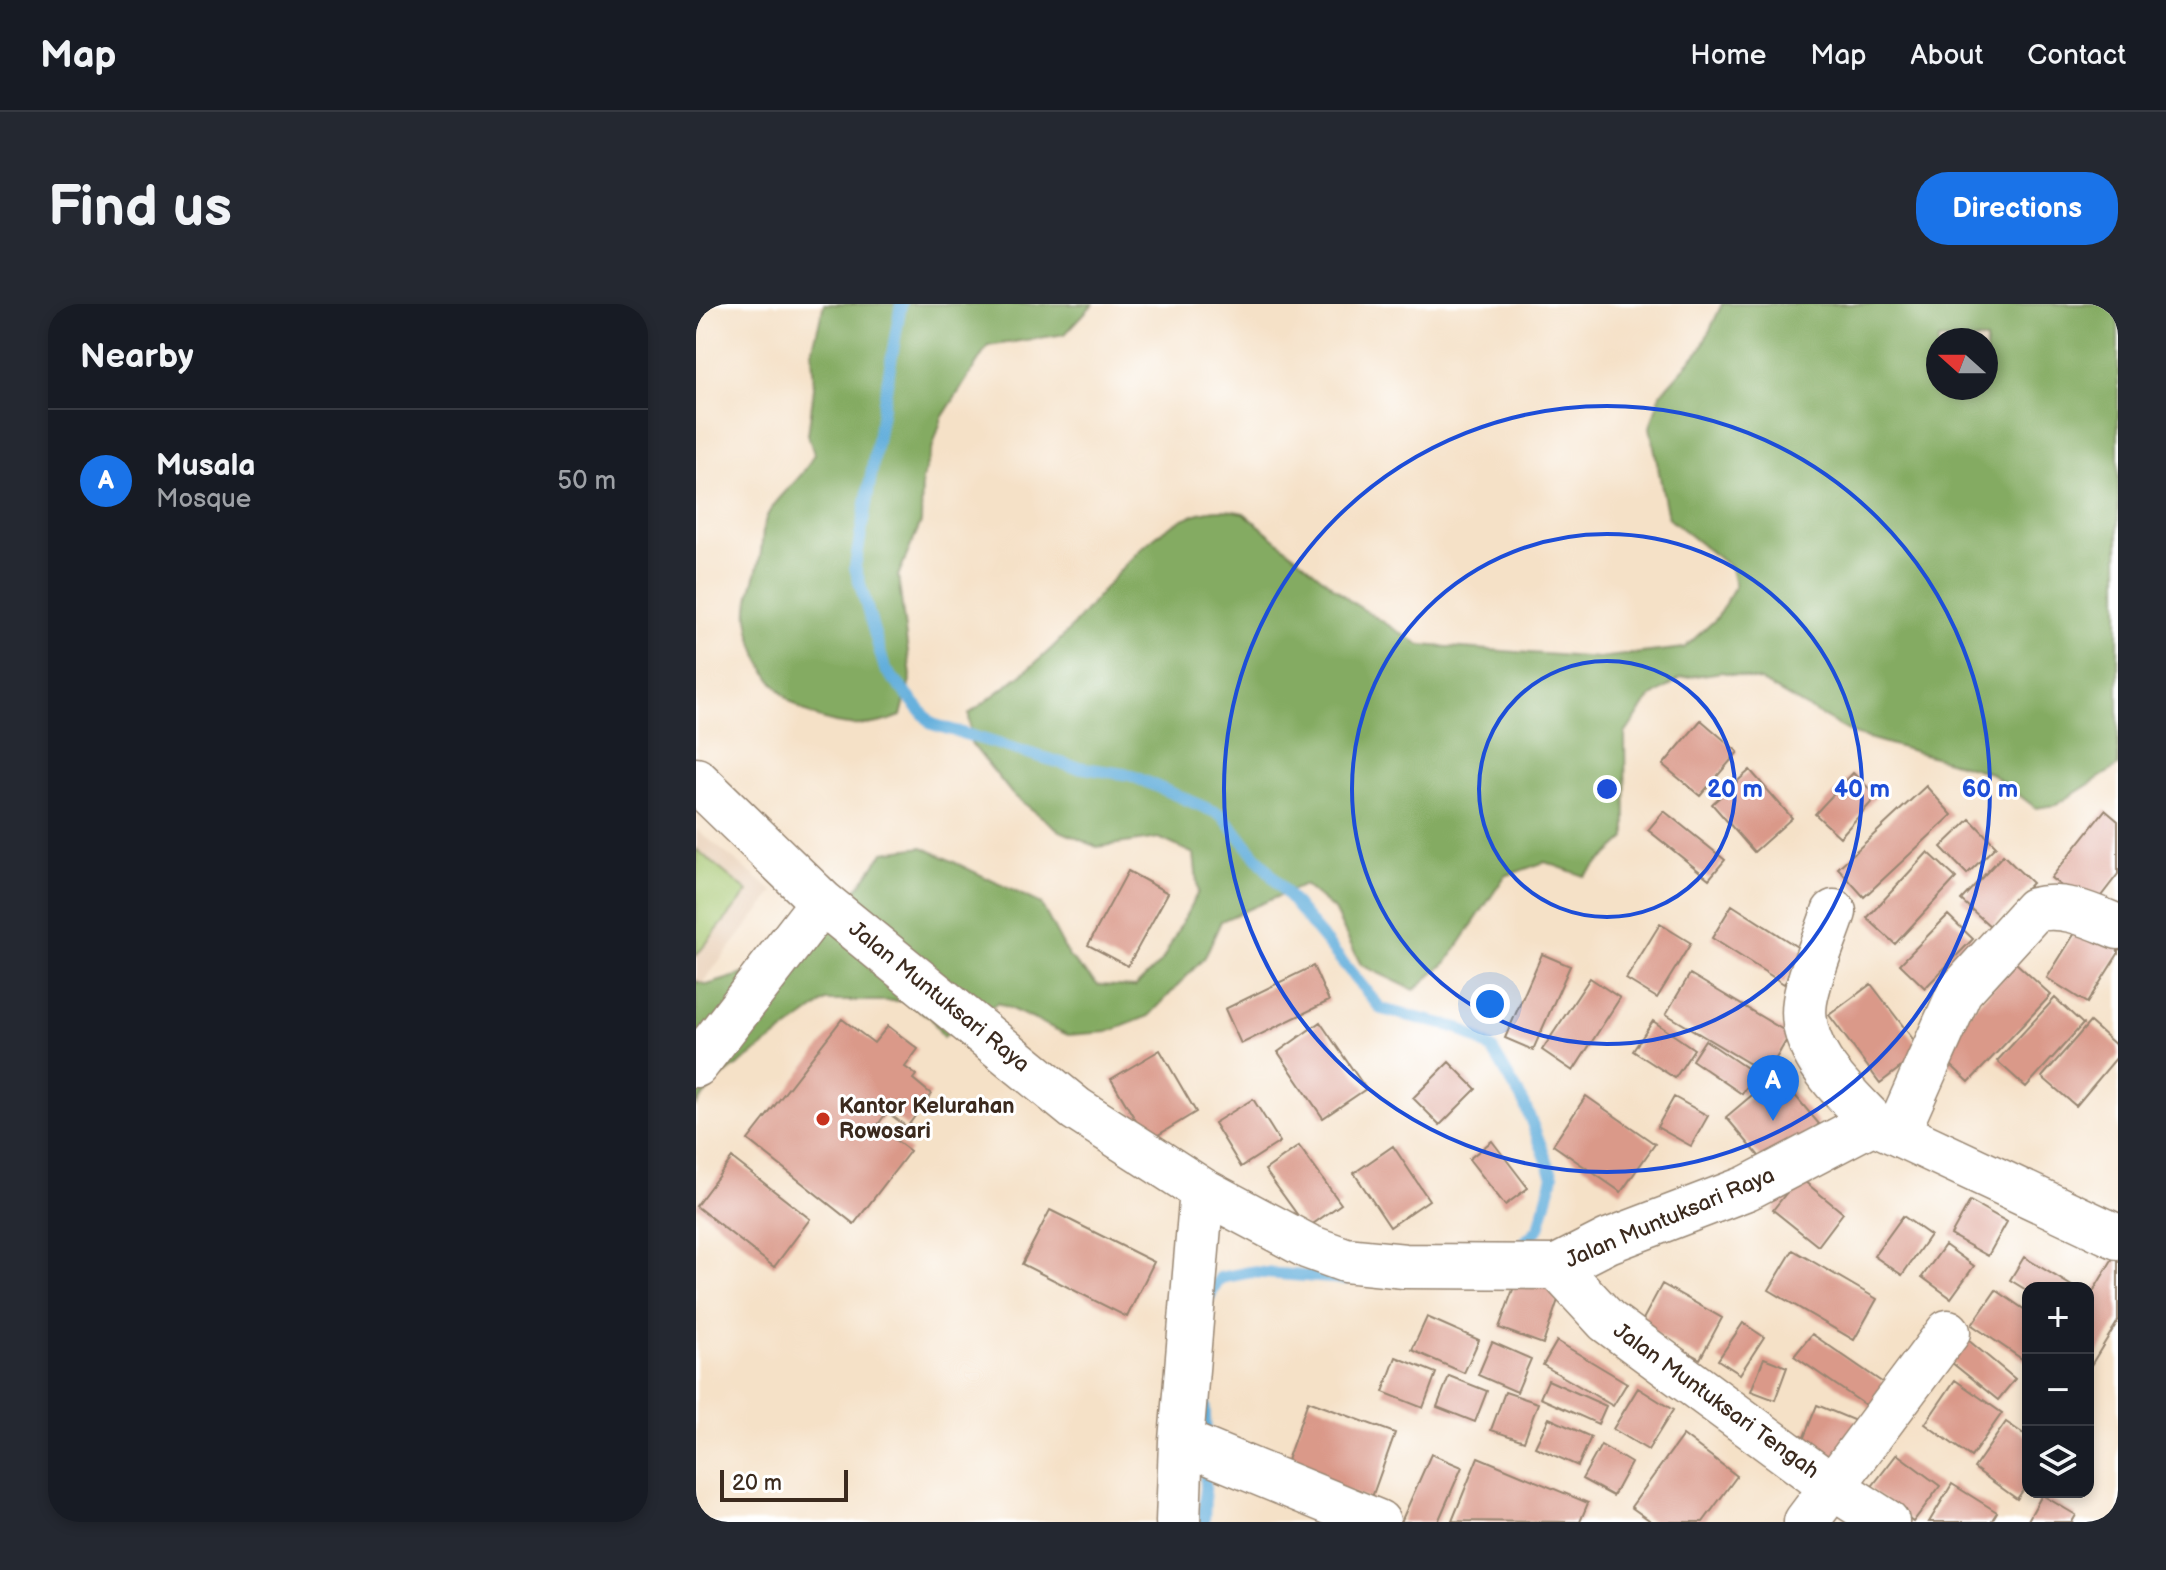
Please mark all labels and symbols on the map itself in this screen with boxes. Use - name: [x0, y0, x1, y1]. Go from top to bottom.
- north arrow: [1926, 328, 1998, 400]
- centre of rings: [1593, 775, 1621, 803]
- text: 20 m: [1707, 775, 1763, 804]
- text: 40 m: [1834, 775, 1890, 804]
- text: 60 m: [1962, 775, 2018, 804]
- street label: Jalan Muntuksari Raya: [843, 916, 1035, 1078]
- your location: [1470, 984, 1510, 1024]
- pin: A: [1747, 1055, 1799, 1121]
- place label: Kantor Kelurahan Rowosari: [839, 1093, 1015, 1145]
- marker: Kantor Kelurahan Rowosari: [814, 1110, 832, 1128]
- street label: Jalan Muntuksari Raya: [1561, 1162, 1779, 1274]
- street label: Jalan Muntuksari Tengah: [1608, 1317, 1824, 1485]
- scale bar: [720, 1466, 848, 1502]

